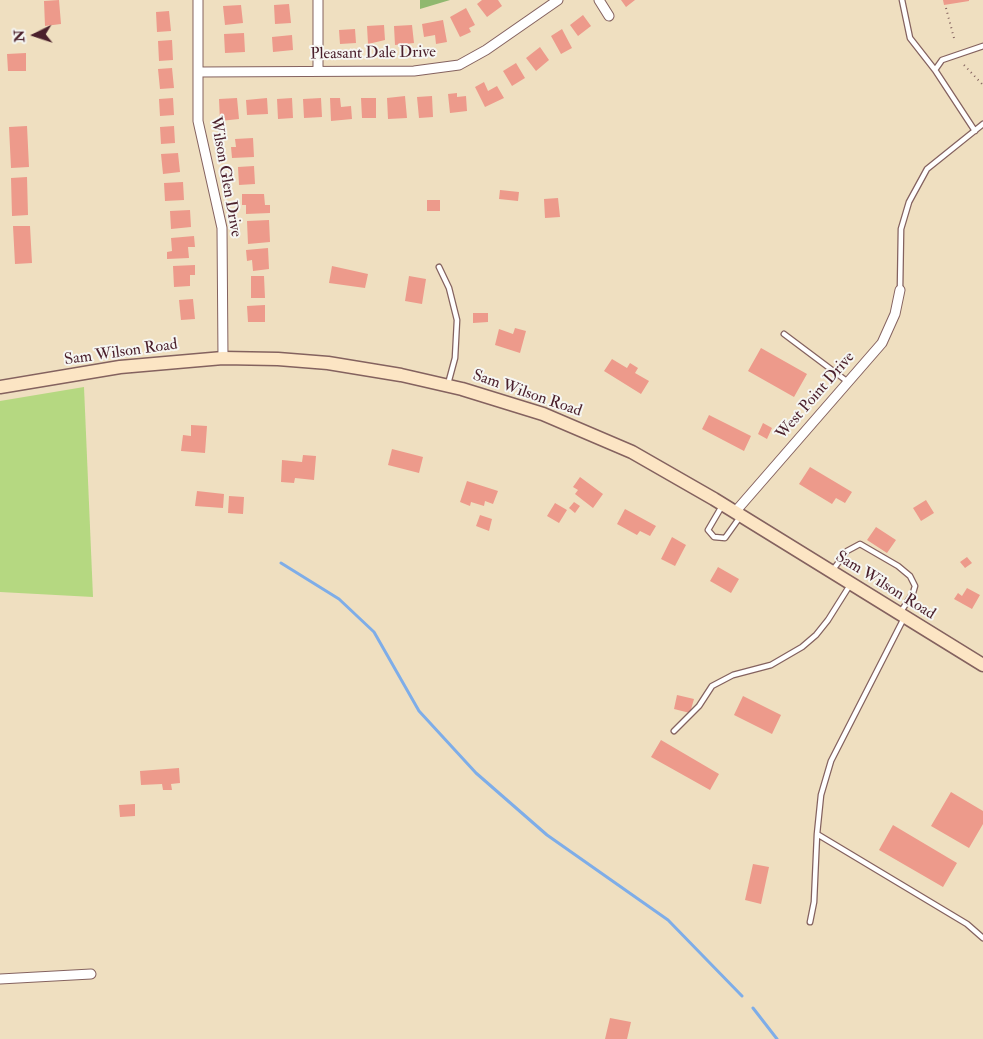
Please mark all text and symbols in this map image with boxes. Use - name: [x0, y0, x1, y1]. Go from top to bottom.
- north arrow: [10, 10, 60, 60]
- text: N: [11, 29, 28, 43]
- street label: Pleasant Dale Drive: [310, 43, 436, 65]
- street label: Wilson Glen Drive: [205, 115, 245, 239]
- street label: Sam Wilson Road: [63, 336, 179, 370]
- street label: West Point Drive: [773, 348, 859, 444]
- street label: Sam Wilson Road: [470, 366, 584, 422]
- street label: Sam Wilson Road: [832, 548, 938, 624]

